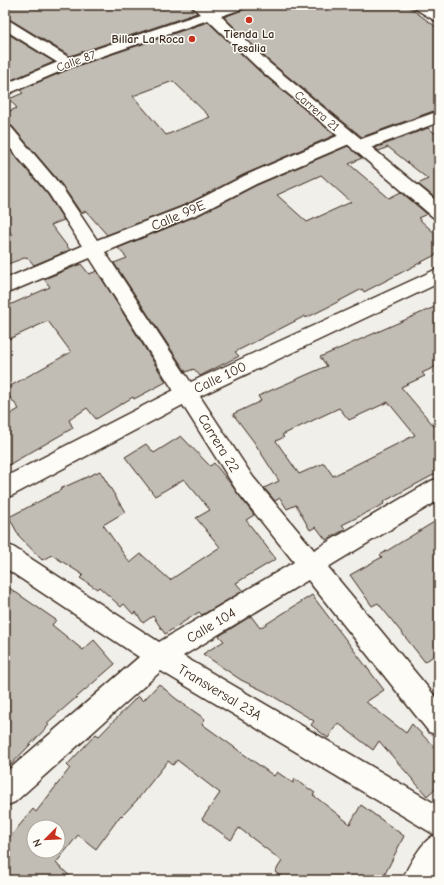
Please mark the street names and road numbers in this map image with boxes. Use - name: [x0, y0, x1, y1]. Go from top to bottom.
- street label: Calle 87: [54, 47, 98, 75]
- street label: Carrera 21: [292, 88, 342, 134]
- street label: Calle 99E: [149, 197, 208, 234]
- street label: Calle 100: [191, 358, 249, 397]
- street label: Carrera 22: [194, 411, 243, 476]
- street label: Calle 104: [184, 604, 239, 647]
- street label: Transversal 23A: [175, 661, 265, 724]

